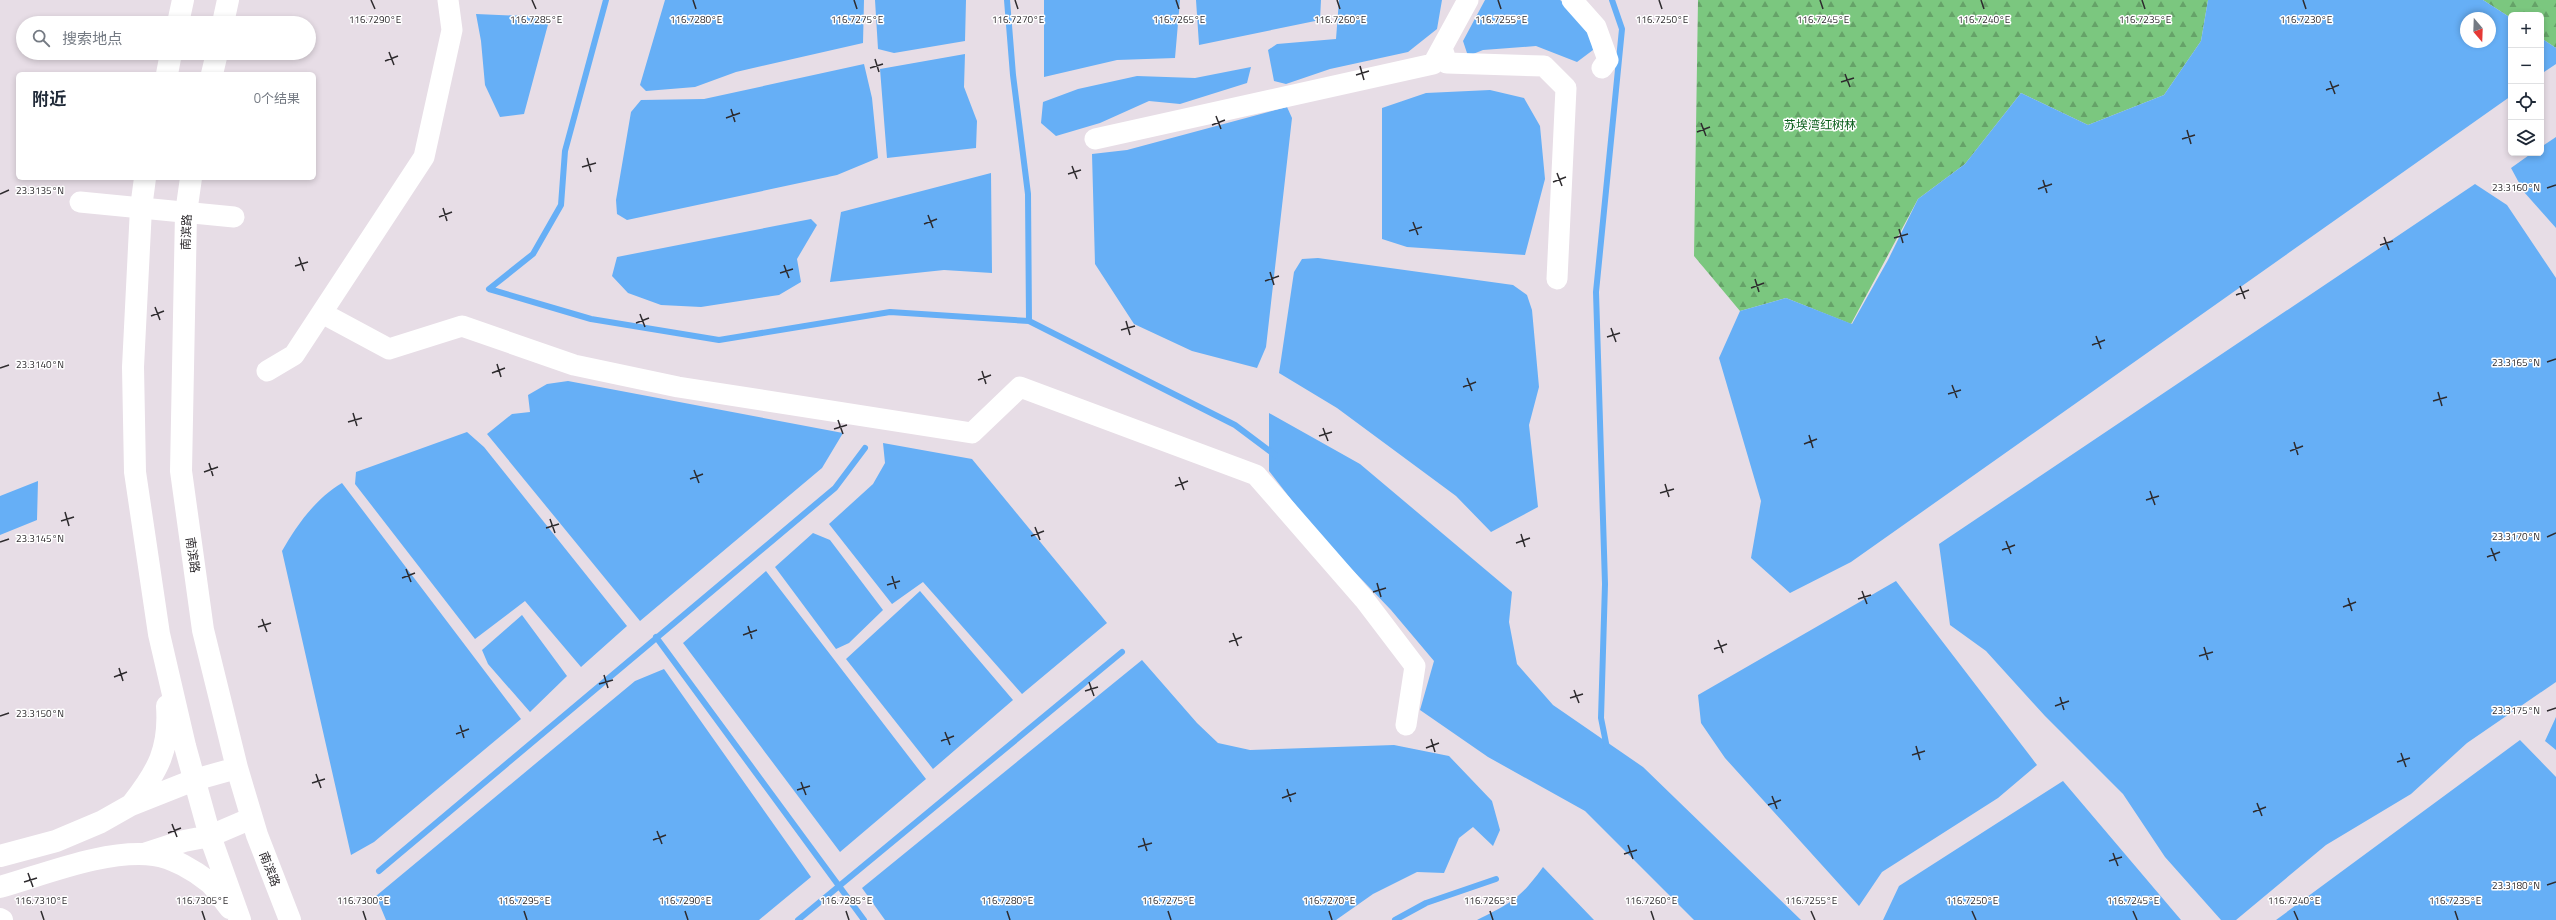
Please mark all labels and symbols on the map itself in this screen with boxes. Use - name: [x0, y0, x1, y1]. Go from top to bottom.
- text: 116.7290°E: [349, 12, 402, 27]
- text: 116.7285°E: [510, 12, 563, 27]
- text: 116.7280°E: [670, 12, 723, 27]
- text: 116.7275°E: [831, 12, 884, 27]
- text: 116.7270°E: [992, 12, 1045, 27]
- text: 116.7265°E: [1153, 12, 1206, 27]
- text: 116.7260°E: [1314, 12, 1367, 27]
- text: 116.7255°E: [1475, 12, 1528, 27]
- text: 116.7250°E: [1636, 12, 1689, 27]
- text: 116.7245°E: [1797, 12, 1850, 27]
- text: 116.7240°E: [1958, 12, 2011, 27]
- text: 116.7235°E: [2119, 12, 2172, 27]
- text: 116.7230°E: [2280, 12, 2333, 27]
- north arrow: [2460, 12, 2496, 48]
- park label: 苏埃湾红树林: [1784, 115, 1856, 134]
- text: 23.3160°N: [2492, 180, 2540, 195]
- text: 23.3135°N: [16, 183, 64, 198]
- street label: 南滨路: [176, 214, 196, 250]
- text: 23.3165°N: [2492, 355, 2540, 370]
- text: 23.3140°N: [16, 357, 64, 372]
- text: 23.3170°N: [2492, 529, 2540, 544]
- text: 23.3145°N: [16, 531, 64, 546]
- street label: 南滨路: [181, 536, 205, 574]
- text: 23.3175°N: [2492, 703, 2540, 718]
- text: 23.3150°N: [16, 706, 64, 721]
- street label: 南滨路: [255, 849, 285, 889]
- text: 23.3180°N: [2492, 878, 2540, 893]
- text: 116.7310°E: [15, 893, 68, 908]
- text: 116.7305°E: [176, 893, 229, 908]
- text: 116.7300°E: [337, 893, 390, 908]
- text: 116.7295°E: [498, 893, 551, 908]
- text: 116.7290°E: [659, 893, 712, 908]
- text: 116.7285°E: [820, 893, 873, 908]
- text: 116.7280°E: [981, 893, 1034, 908]
- text: 116.7275°E: [1142, 893, 1195, 908]
- text: 116.7270°E: [1303, 893, 1356, 908]
- text: 116.7265°E: [1464, 893, 1517, 908]
- text: 116.7260°E: [1625, 893, 1678, 908]
- text: 116.7255°E: [1785, 893, 1838, 908]
- text: 116.7250°E: [1946, 893, 1999, 908]
- text: 116.7245°E: [2107, 893, 2160, 908]
- text: 116.7240°E: [2268, 893, 2321, 908]
- text: 116.7235°E: [2429, 893, 2482, 908]

